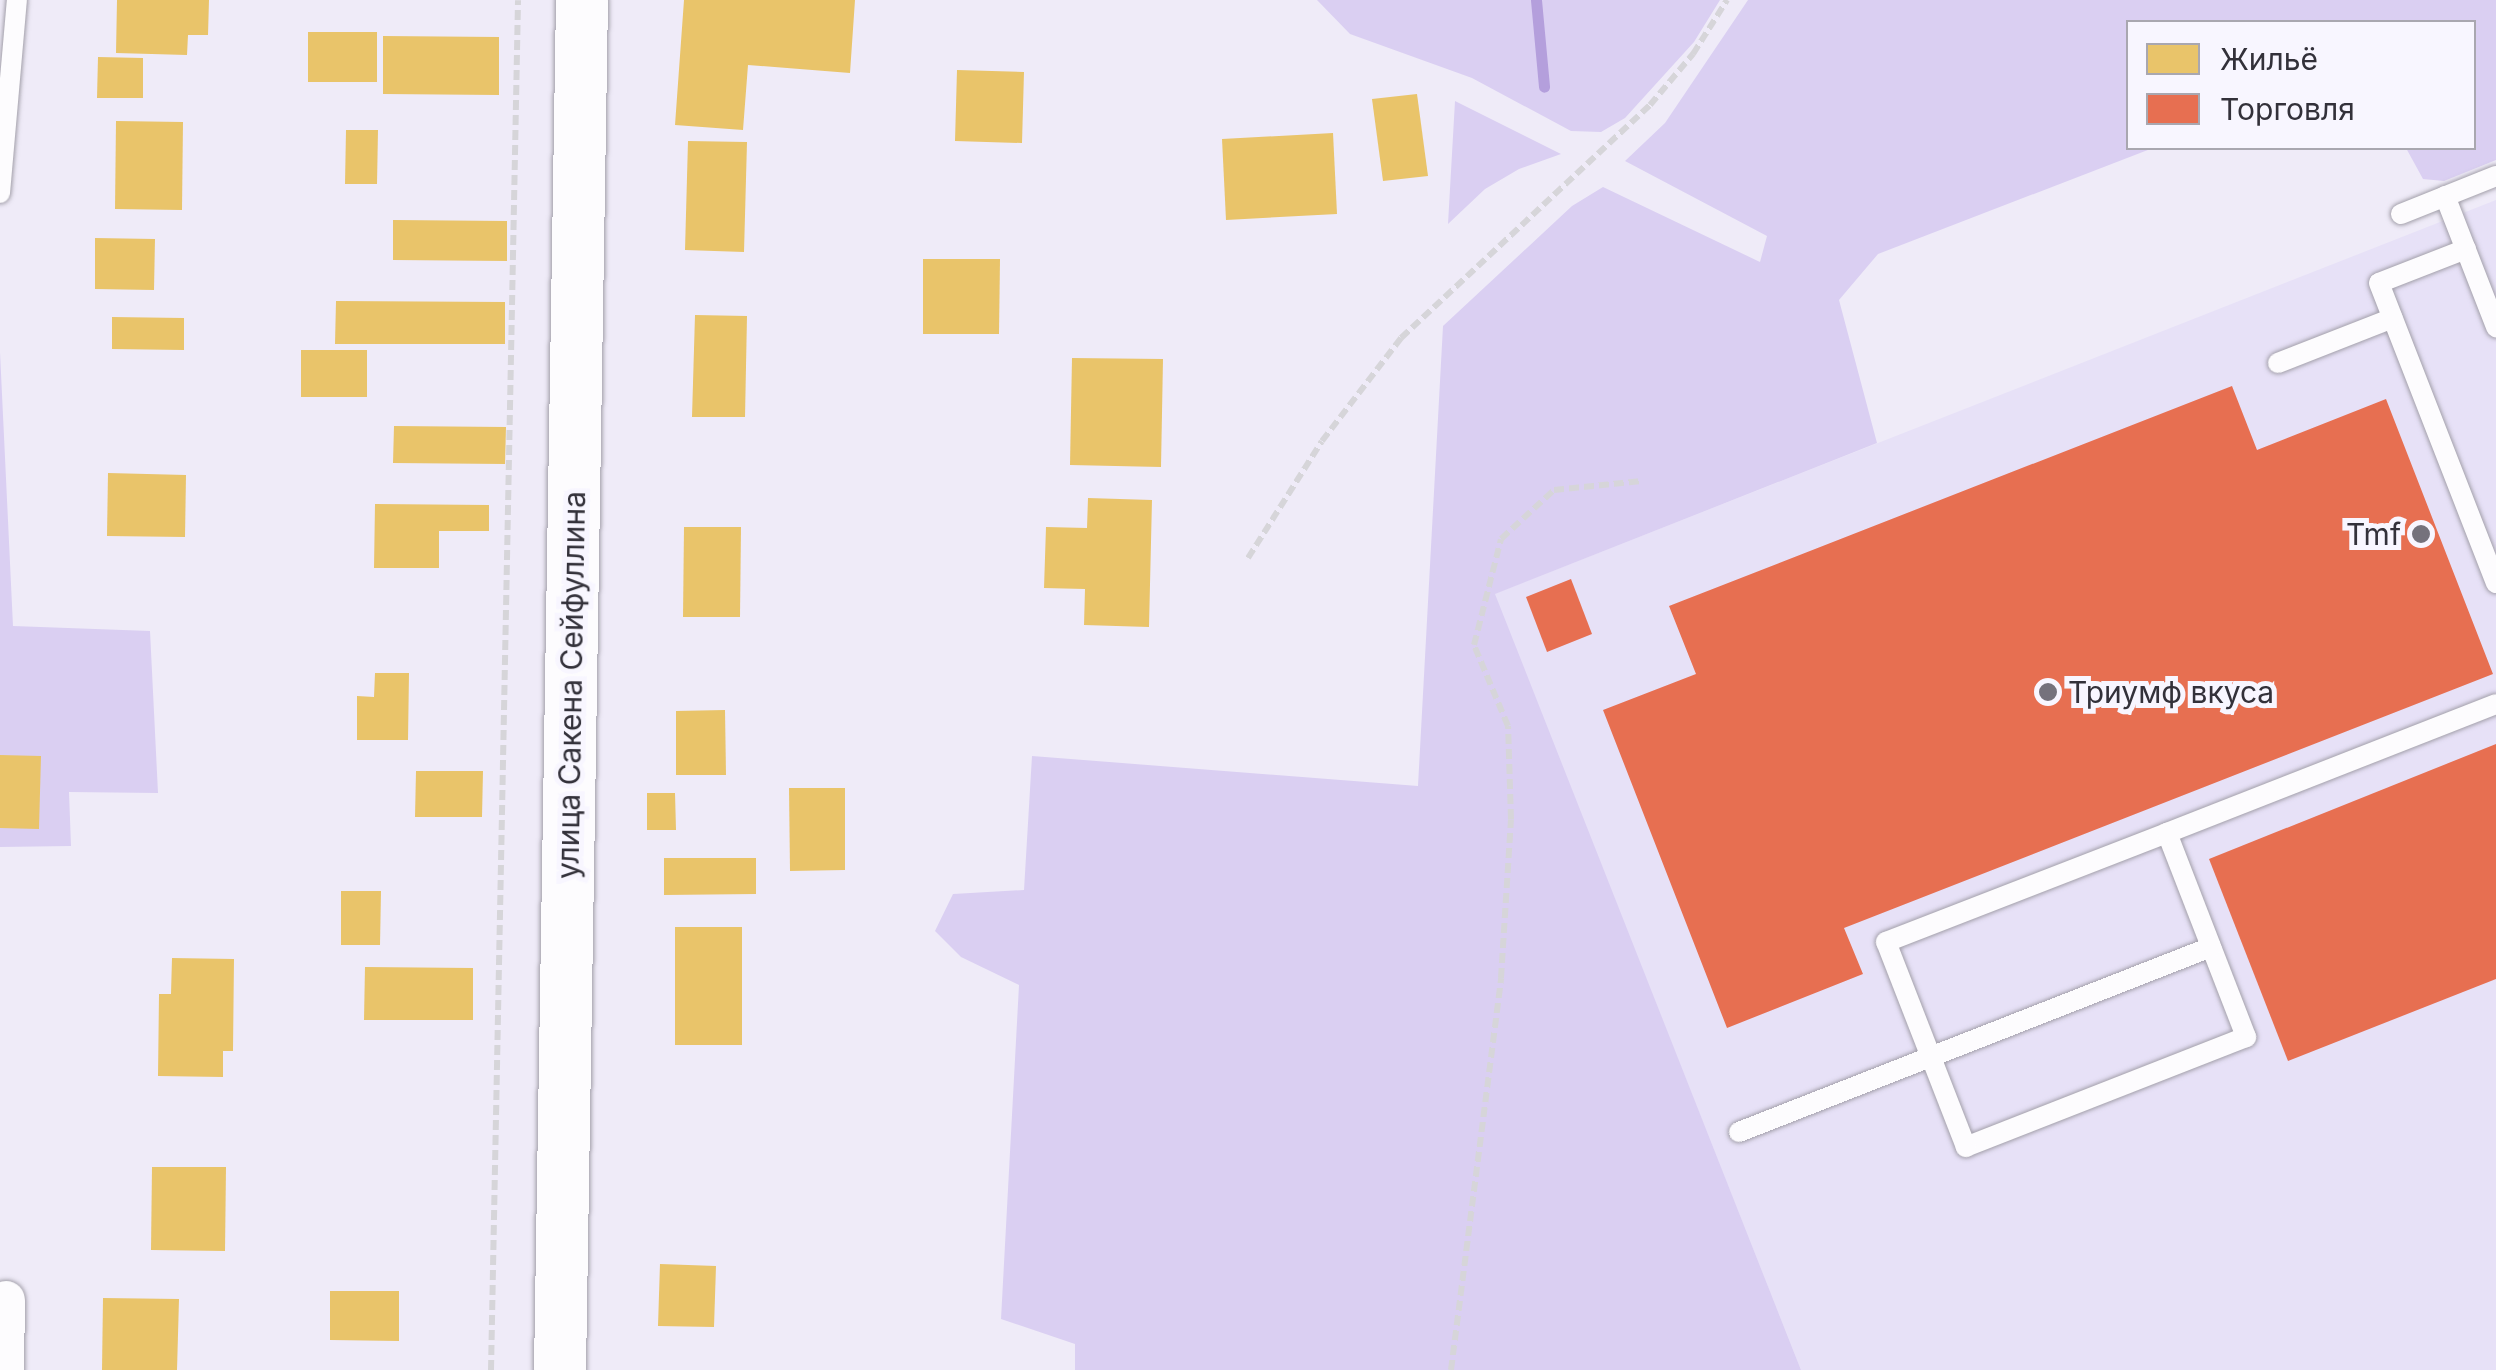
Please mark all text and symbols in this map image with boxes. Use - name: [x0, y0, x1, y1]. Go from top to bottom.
- legend: [2126, 20, 2476, 150]
- text: Жильё: [2220, 41, 2318, 77]
- text: Торговля: [2220, 91, 2355, 127]
- street label: улица Сакена Сейфуллина: [550, 491, 592, 879]
- place label: Tmf: [2346, 516, 2401, 552]
- marker: Tmf: [2410, 523, 2432, 545]
- place label: Триумф вкуса: [2068, 674, 2274, 710]
- marker: Триумф вкуса: [2037, 681, 2059, 703]

